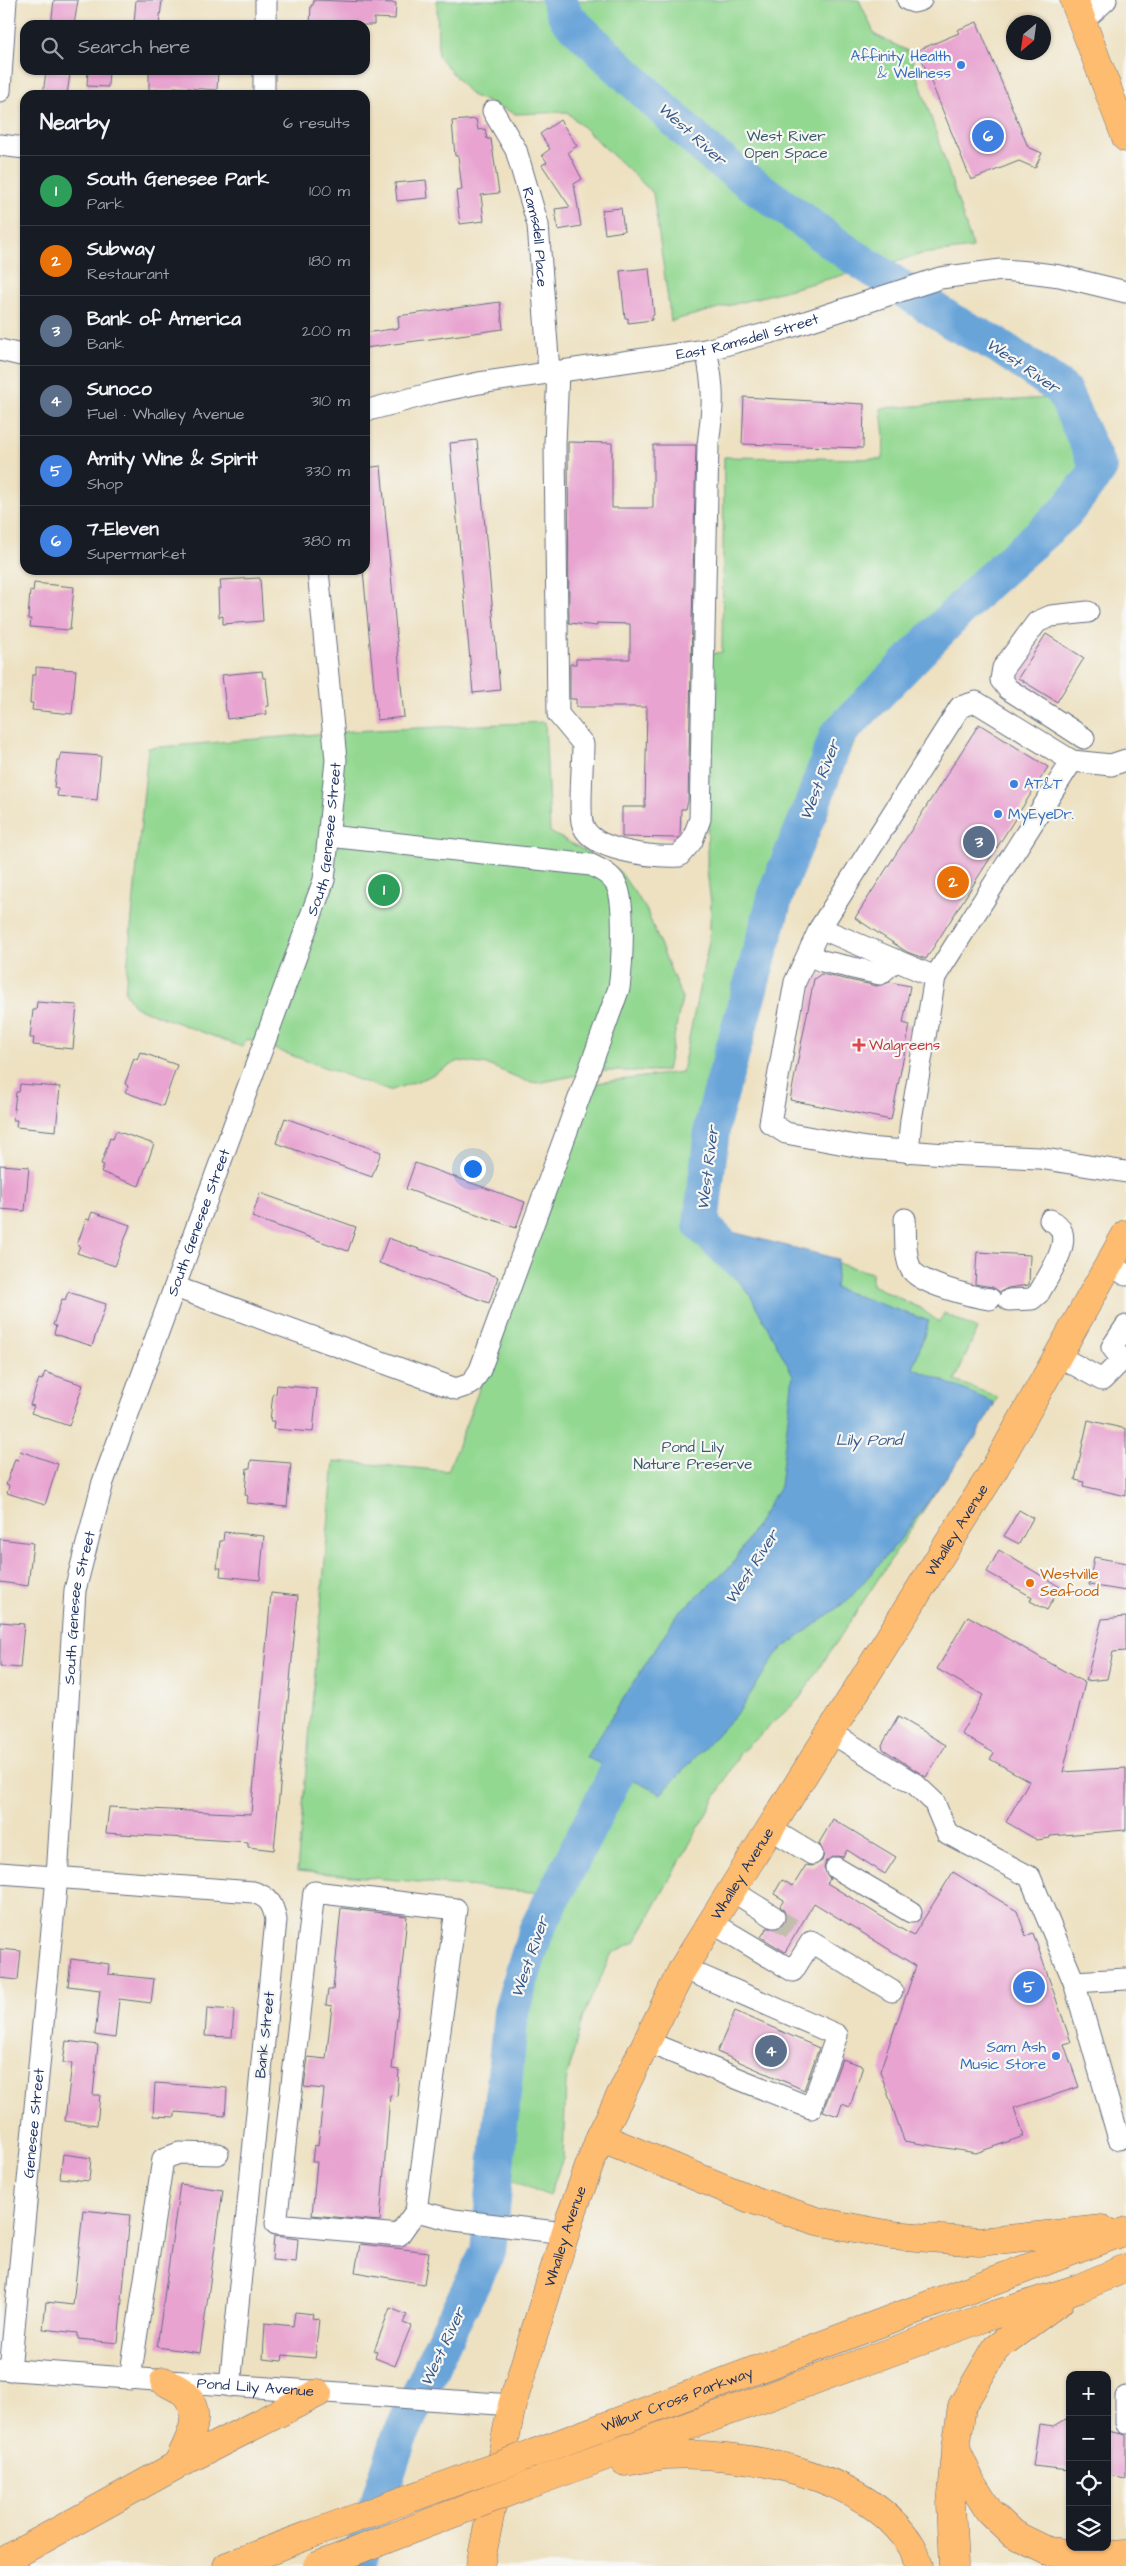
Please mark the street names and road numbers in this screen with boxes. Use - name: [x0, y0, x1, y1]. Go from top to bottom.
- street label: Ramsdell Place: [517, 185, 553, 288]
- street label: East Ramsdell Street: [675, 308, 821, 365]
- street label: South Genesee Street: [301, 761, 346, 919]
- street label: South Genesee Street: [162, 1146, 235, 1299]
- street label: Whalley Avenue: [920, 1480, 993, 1580]
- street label: South Genesee Street: [59, 1528, 100, 1685]
- street label: Whalley Avenue: [705, 1823, 779, 1924]
- street label: Bank Street: [250, 1990, 280, 2080]
- street label: Genesee Street: [18, 2067, 49, 2179]
- street label: Whalley Avenue: [539, 2183, 592, 2289]
- street label: Wilbur Cross Parkway: [598, 2361, 756, 2437]
- street label: Pond Lily Avenue: [196, 2372, 315, 2402]

